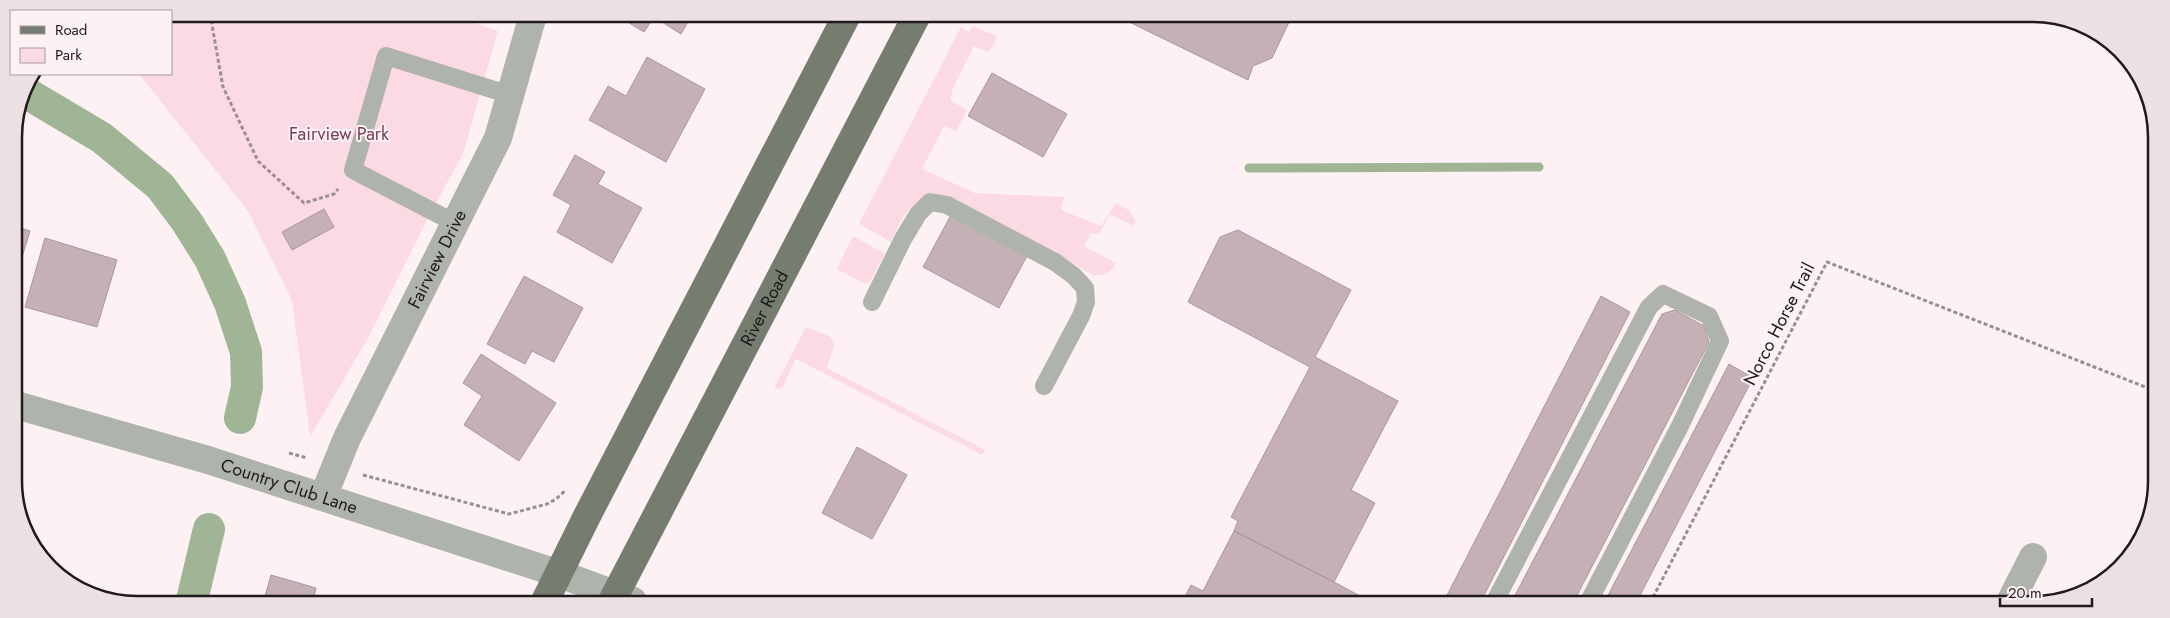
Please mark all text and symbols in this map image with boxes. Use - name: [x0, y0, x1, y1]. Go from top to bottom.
- legend: [10, 10, 172, 75]
- text: Road: [55, 19, 87, 41]
- text: Park: [55, 44, 82, 66]
- park label: Fairview Park: [289, 121, 389, 147]
- street label: Fairview Drive: [401, 205, 473, 313]
- street label: Norco Horse Trail: [1737, 258, 1821, 390]
- street label: River Road: [734, 266, 795, 351]
- street label: Country Club Lane: [217, 452, 361, 521]
- scale bar: [2000, 576, 2092, 608]
- text: 20 m: [2008, 582, 2042, 604]

